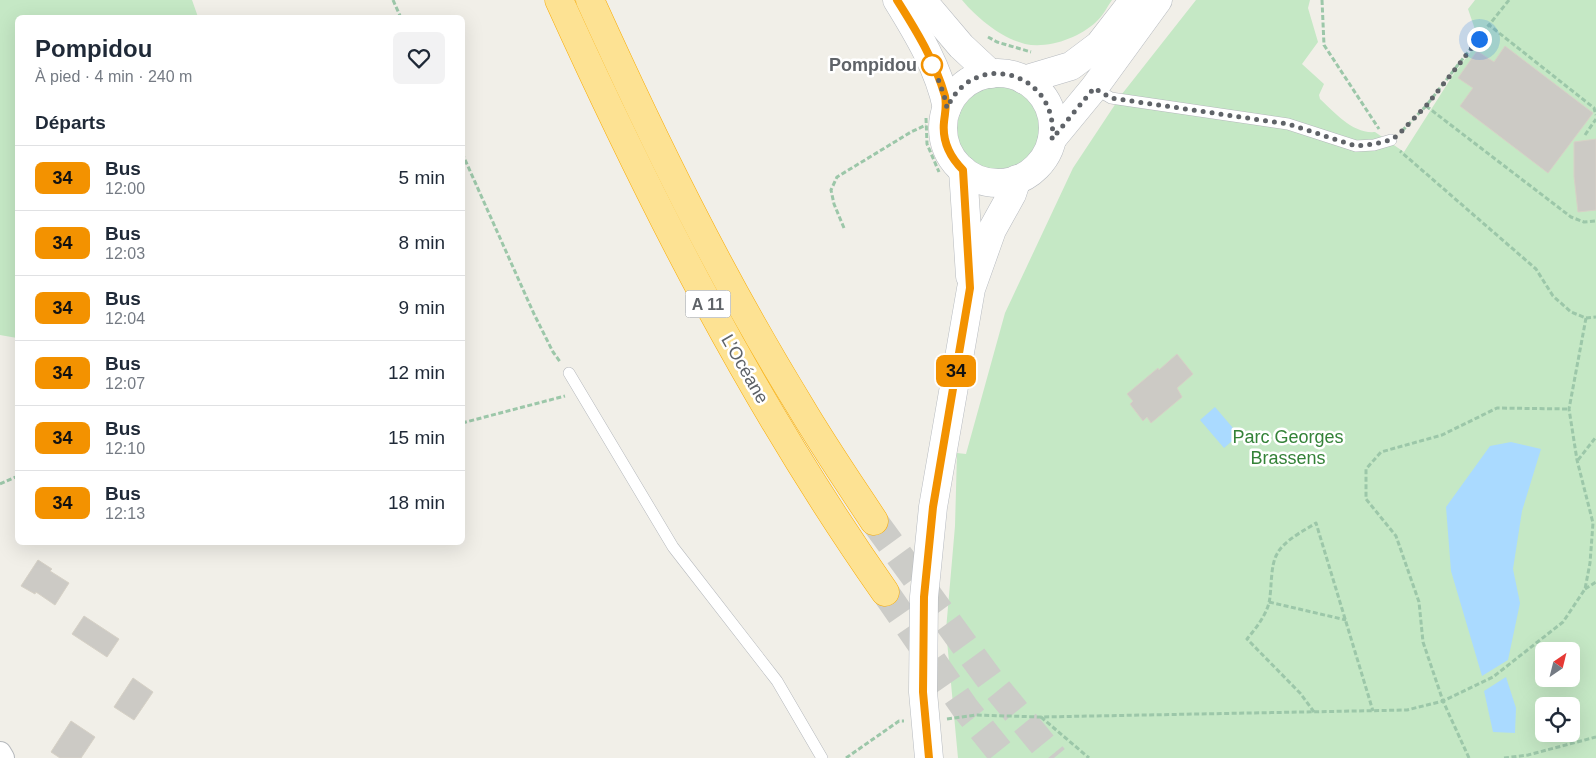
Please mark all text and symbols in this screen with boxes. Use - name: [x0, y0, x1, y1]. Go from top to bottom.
- your location: [1467, 27, 1492, 52]
- button: heart: [393, 32, 445, 84]
- text: Pompidou: [35, 35, 152, 62]
- marker: Pompidou: [921, 54, 943, 76]
- place label: Pompidou: [829, 55, 917, 75]
- text: À pied · 4 min · 240 m: [35, 68, 192, 85]
- text: Départs: [35, 112, 106, 133]
- text: Bus: [105, 158, 141, 179]
- text: 5 min: [399, 167, 445, 188]
- text: 34: [52, 168, 73, 188]
- text: 12:00: [105, 180, 145, 197]
- text: Bus: [105, 223, 141, 244]
- text: 8 min: [399, 232, 445, 253]
- text: 34: [52, 233, 73, 253]
- text: 12:03: [105, 245, 145, 262]
- text: Bus: [105, 288, 141, 309]
- road number: A 11: [686, 290, 730, 318]
- text: 9 min: [399, 297, 445, 318]
- text: 34: [52, 298, 73, 318]
- text: 12:04: [105, 310, 145, 327]
- street label: L’Océane: [717, 331, 773, 407]
- text: Bus: [105, 353, 141, 374]
- line badge: 34: [934, 355, 978, 387]
- text: 34: [946, 361, 966, 381]
- text: 12 min: [388, 362, 445, 383]
- text: 34: [52, 363, 73, 383]
- text: 12:07: [105, 375, 145, 392]
- text: Bus: [105, 418, 141, 439]
- text: 15 min: [388, 427, 445, 448]
- park label: Parc Georges Brassens: [1232, 427, 1344, 468]
- text: 34: [52, 428, 73, 448]
- text: 12:10: [105, 440, 145, 457]
- text: Bus: [105, 483, 141, 504]
- text: 18 min: [388, 492, 445, 513]
- text: 34: [52, 493, 73, 513]
- text: 12:13: [105, 505, 145, 522]
- north arrow: [1535, 642, 1580, 688]
- map controls: [1535, 642, 1580, 742]
- button: locate: [1535, 697, 1580, 742]

